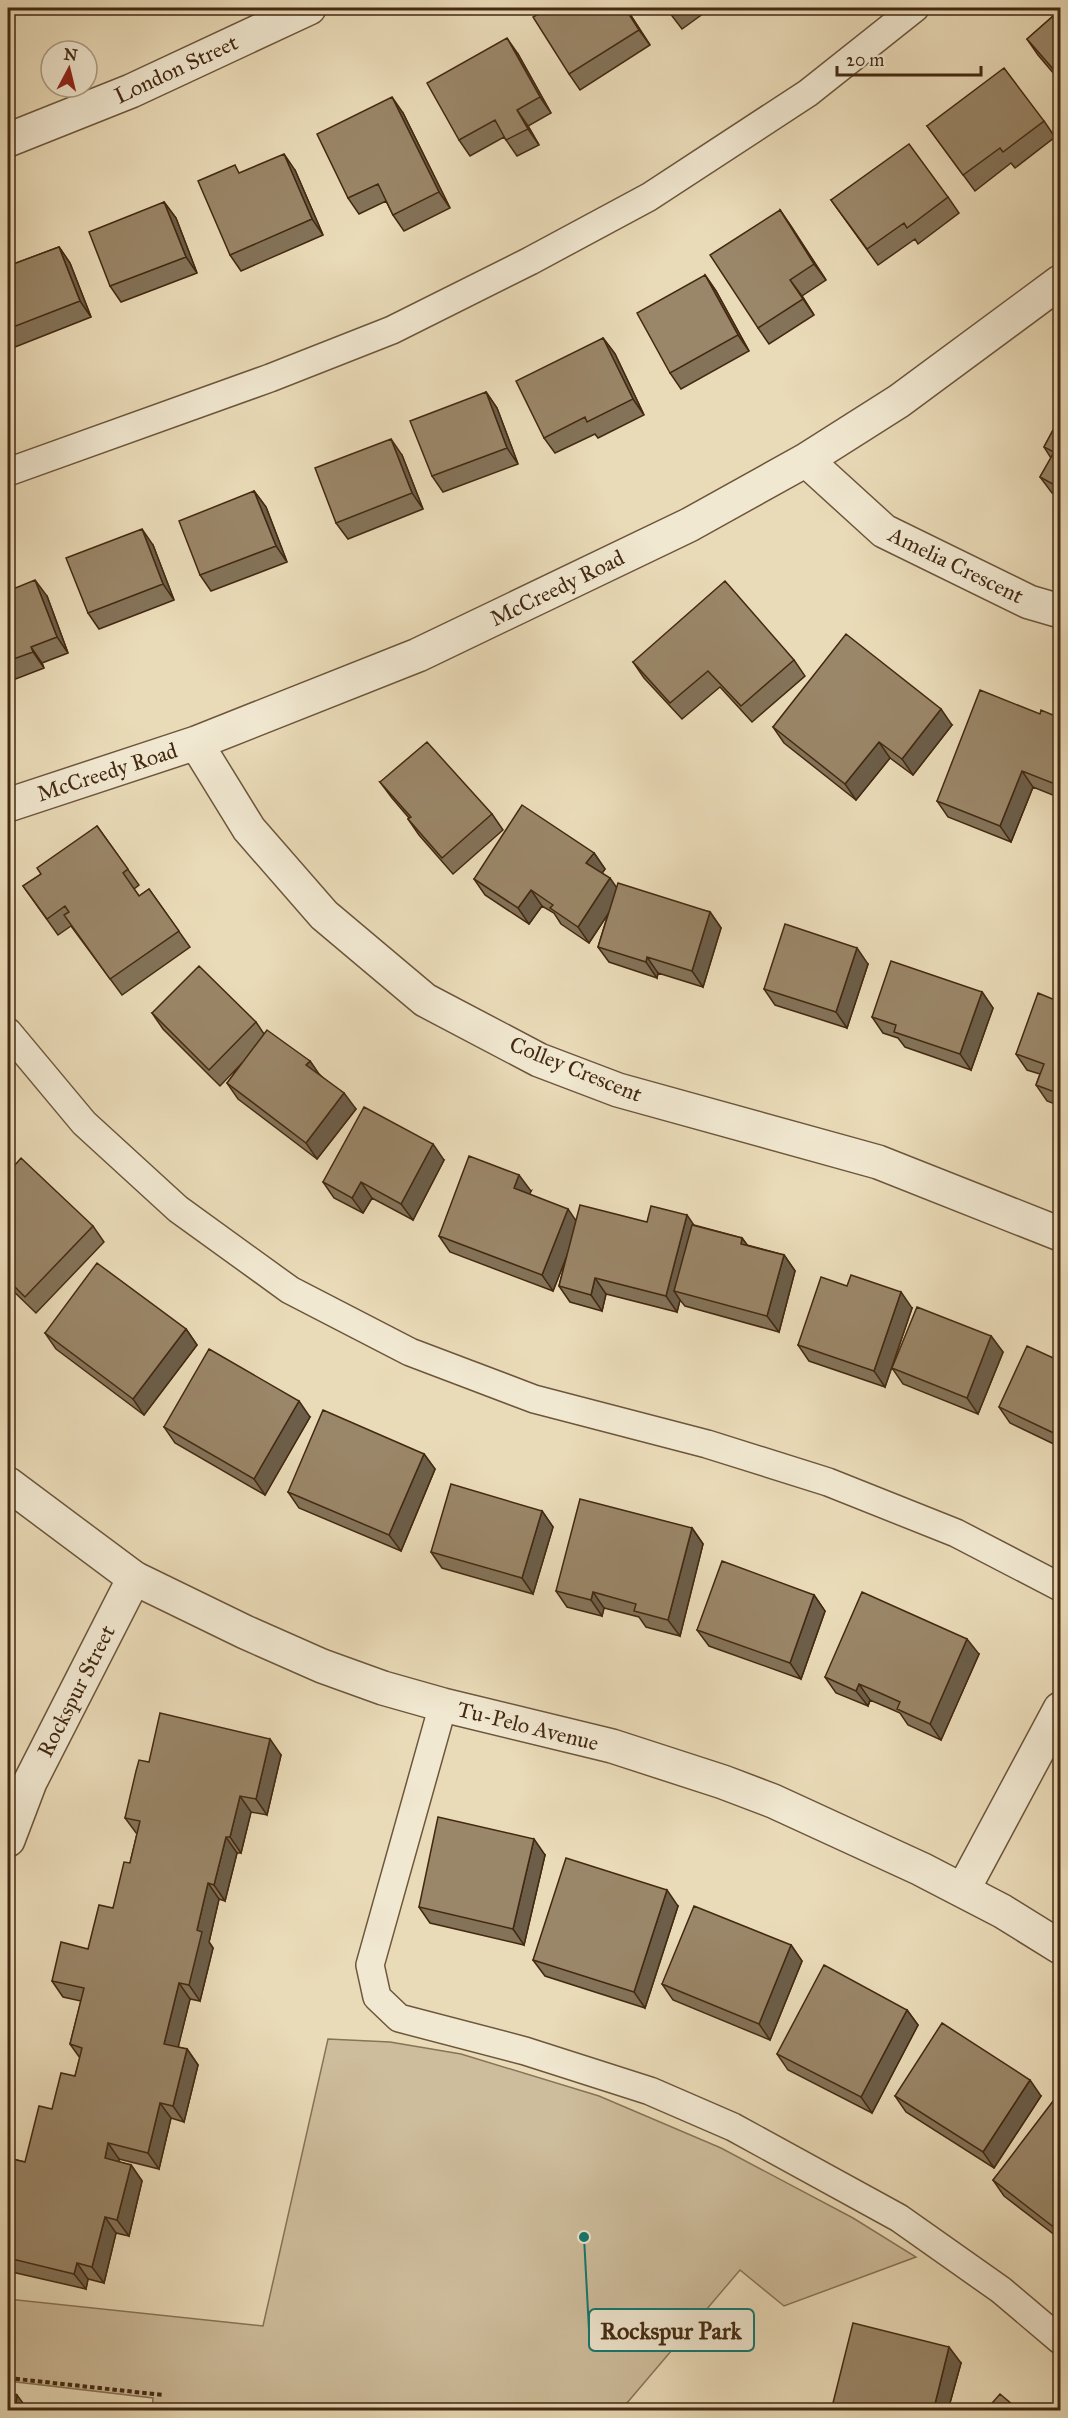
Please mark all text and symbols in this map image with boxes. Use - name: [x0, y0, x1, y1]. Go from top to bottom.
- street label: London Street: [110, 29, 242, 109]
- north arrow: [39, 39, 99, 99]
- scale bar: [837, 39, 981, 77]
- text: N: [63, 44, 79, 65]
- text: 20 m: [846, 49, 884, 71]
- street label: Amelia Crescent: [883, 520, 1028, 609]
- street label: McCreedy Road: [485, 544, 629, 632]
- street label: McCreedy Road: [33, 737, 181, 807]
- street label: Colley Crescent: [506, 1030, 646, 1108]
- street label: Rockspur Street: [31, 1620, 121, 1761]
- street label: Tu-Pelo Avenue: [455, 1695, 601, 1757]
- callout: Rockspur Park: [589, 2309, 754, 2351]
- text: Rockspur Park: [600, 2316, 743, 2346]

